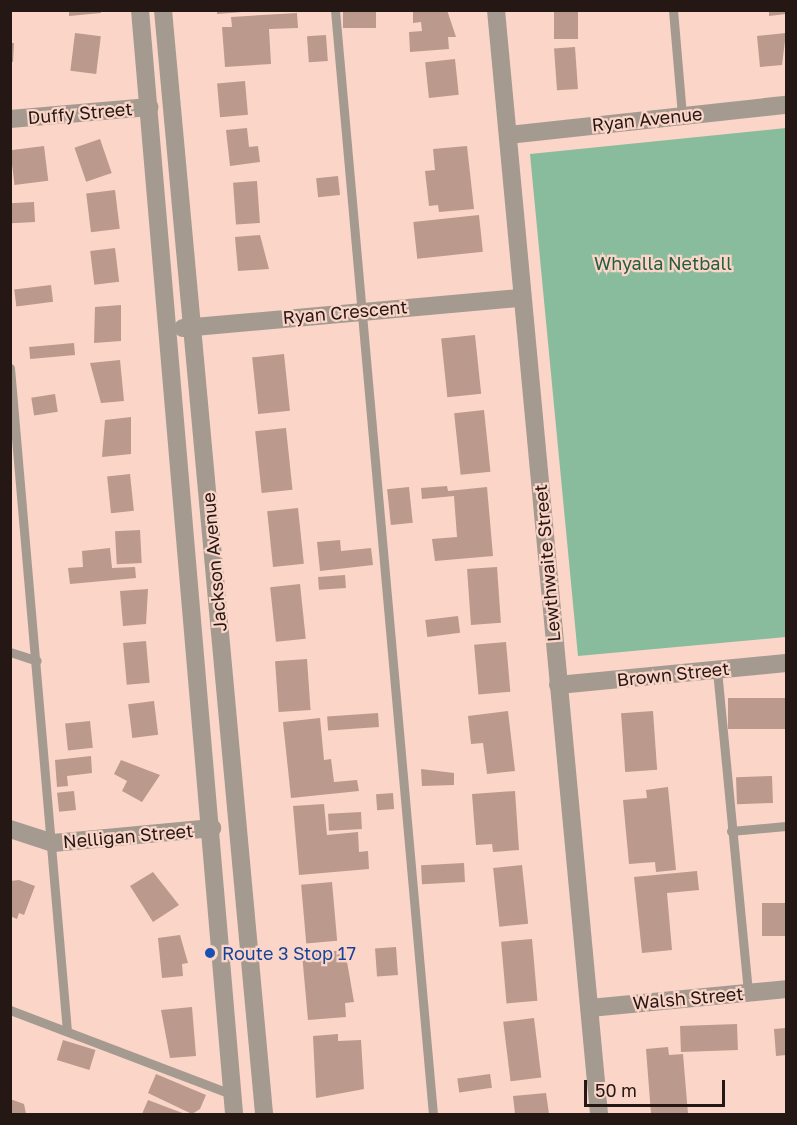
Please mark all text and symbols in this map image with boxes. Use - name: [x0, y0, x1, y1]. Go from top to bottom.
- street label: Duffy Street: [27, 98, 133, 128]
- street label: Ryan Avenue: [591, 102, 703, 136]
- park label: Whyalla Netball: [594, 252, 732, 274]
- street label: Ryan Crescent: [282, 296, 408, 328]
- street label: Lewthwaite Street: [529, 483, 565, 643]
- street label: Jackson Avenue: [197, 492, 231, 632]
- street label: Brown Street: [616, 657, 730, 691]
- street label: Nelligan Street: [62, 820, 194, 852]
- place label: Route 3 Stop 17: [222, 942, 356, 964]
- marker: Route 3 Stop 17: [203, 946, 217, 960]
- street label: Walsh Street: [632, 982, 744, 1014]
- scale bar: [587, 1068, 728, 1106]
- text: 50 m: [595, 1079, 637, 1101]

